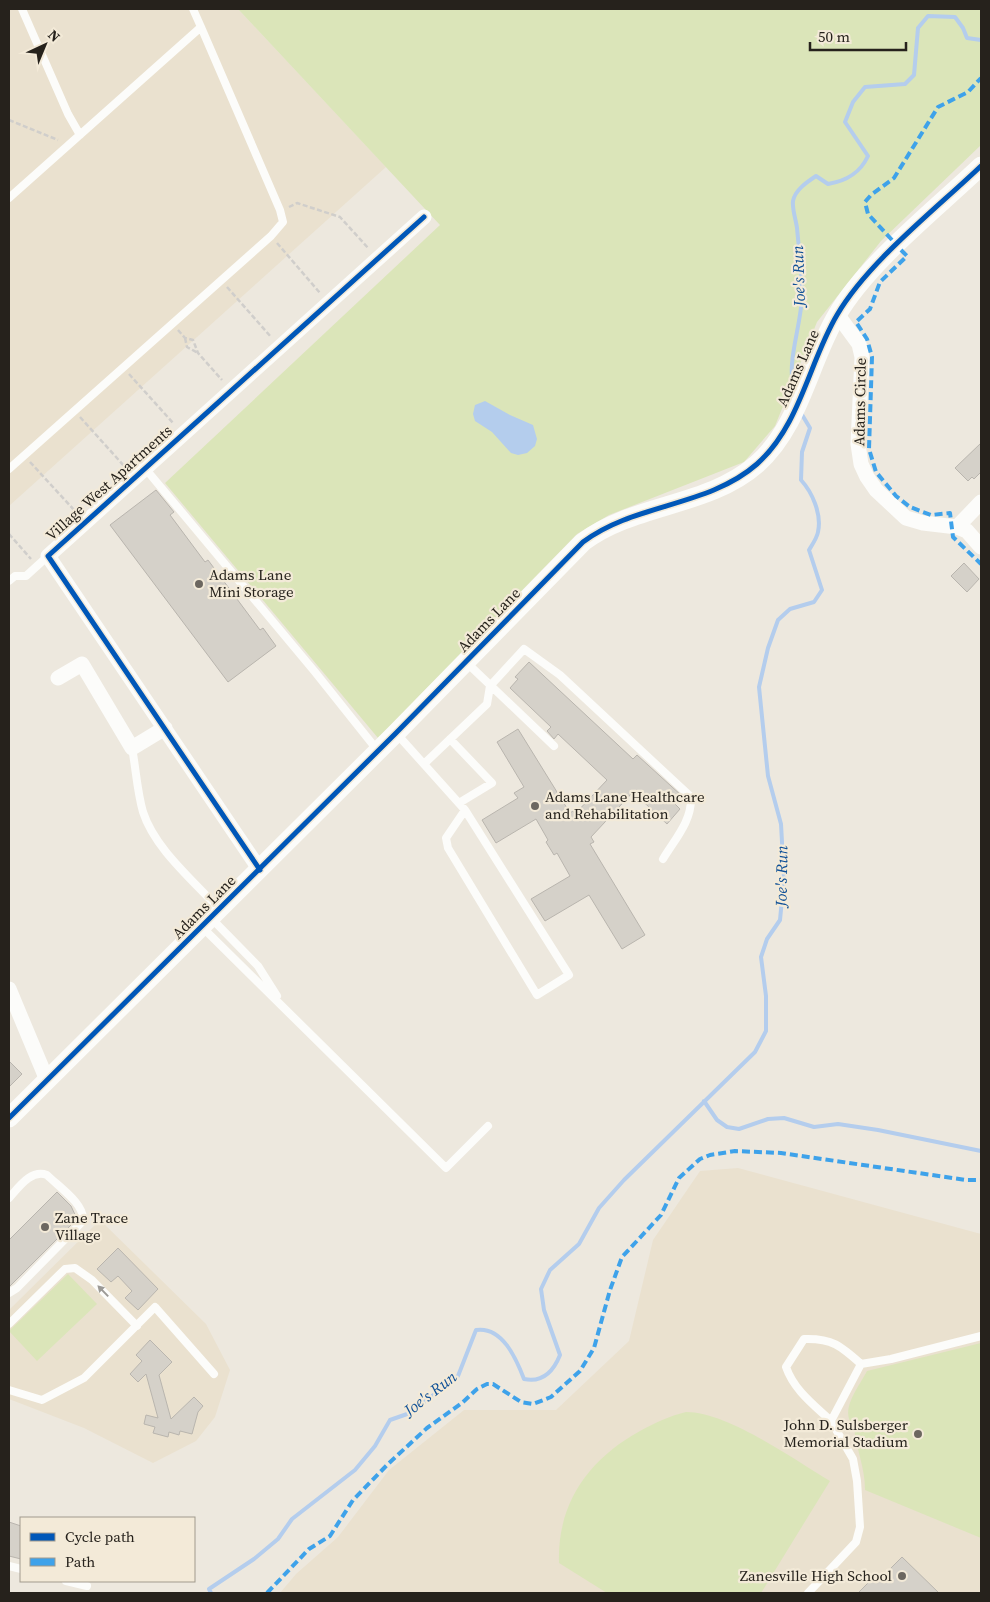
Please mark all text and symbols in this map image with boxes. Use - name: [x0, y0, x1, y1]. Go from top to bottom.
- north arrow: [20, 20, 70, 70]
- scale bar: [810, 20, 906, 52]
- text: N: [43, 25, 65, 46]
- text: 50 m: [818, 26, 850, 47]
- water label: Joe's Run: [786, 245, 810, 309]
- street label: Adams Lane: [771, 326, 824, 410]
- street label: Adams Circle: [848, 357, 871, 446]
- street label: Village West Apartments: [41, 420, 176, 545]
- place label: Adams Lane Mini Storage: [209, 564, 294, 602]
- marker: Adams Lane Mini Storage: [193, 578, 205, 590]
- street label: Adams Lane: [452, 582, 525, 657]
- place label: Adams Lane Healthcare and Rehabilitation: [545, 786, 705, 824]
- marker: Adams Lane Healthcare and Rehabilitation: [529, 800, 541, 812]
- water label: Joe's Run: [769, 845, 793, 909]
- street label: Adams Lane: [167, 870, 240, 943]
- place label: Zane Trace Village: [55, 1207, 129, 1245]
- marker: Zane Trace Village: [39, 1221, 51, 1233]
- one-way arrow: [97, 1286, 109, 1298]
- water label: Joe's Run: [398, 1366, 461, 1422]
- place label: John D. Sulsberger Memorial Stadium: [783, 1414, 909, 1452]
- marker: John D. Sulsberger Memorial Stadium: [912, 1428, 924, 1440]
- legend: [20, 1517, 195, 1582]
- text: Cycle path: [65, 1526, 135, 1547]
- text: Path: [65, 1551, 95, 1572]
- place label: Zanesville High School: [740, 1565, 893, 1586]
- marker: Zanesville High School: [896, 1570, 908, 1582]

